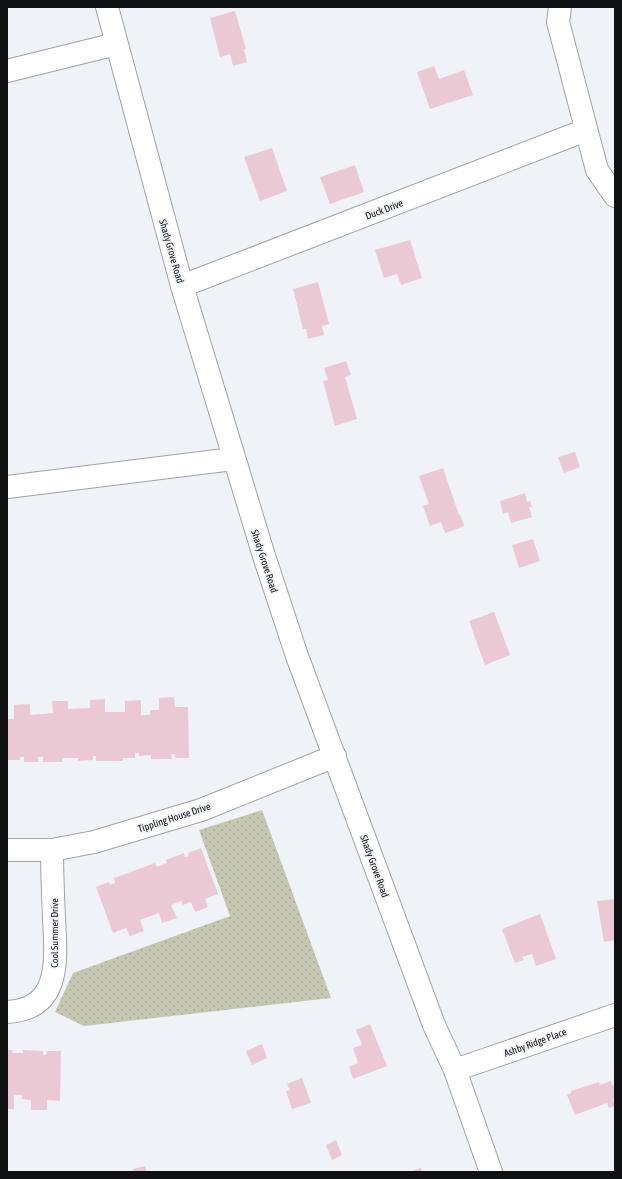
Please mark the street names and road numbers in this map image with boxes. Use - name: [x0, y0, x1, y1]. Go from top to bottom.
- street label: Duck Drive: [364, 197, 405, 222]
- street label: Shady Grove Road: [157, 218, 186, 285]
- street label: Shady Grove Road: [249, 528, 280, 594]
- street label: Tippling House Drive: [136, 800, 212, 834]
- street label: Shady Grove Road: [358, 833, 391, 899]
- street label: Cool Summer Drive: [49, 898, 60, 968]
- street label: Ashby Ridge Place: [502, 1026, 568, 1059]

